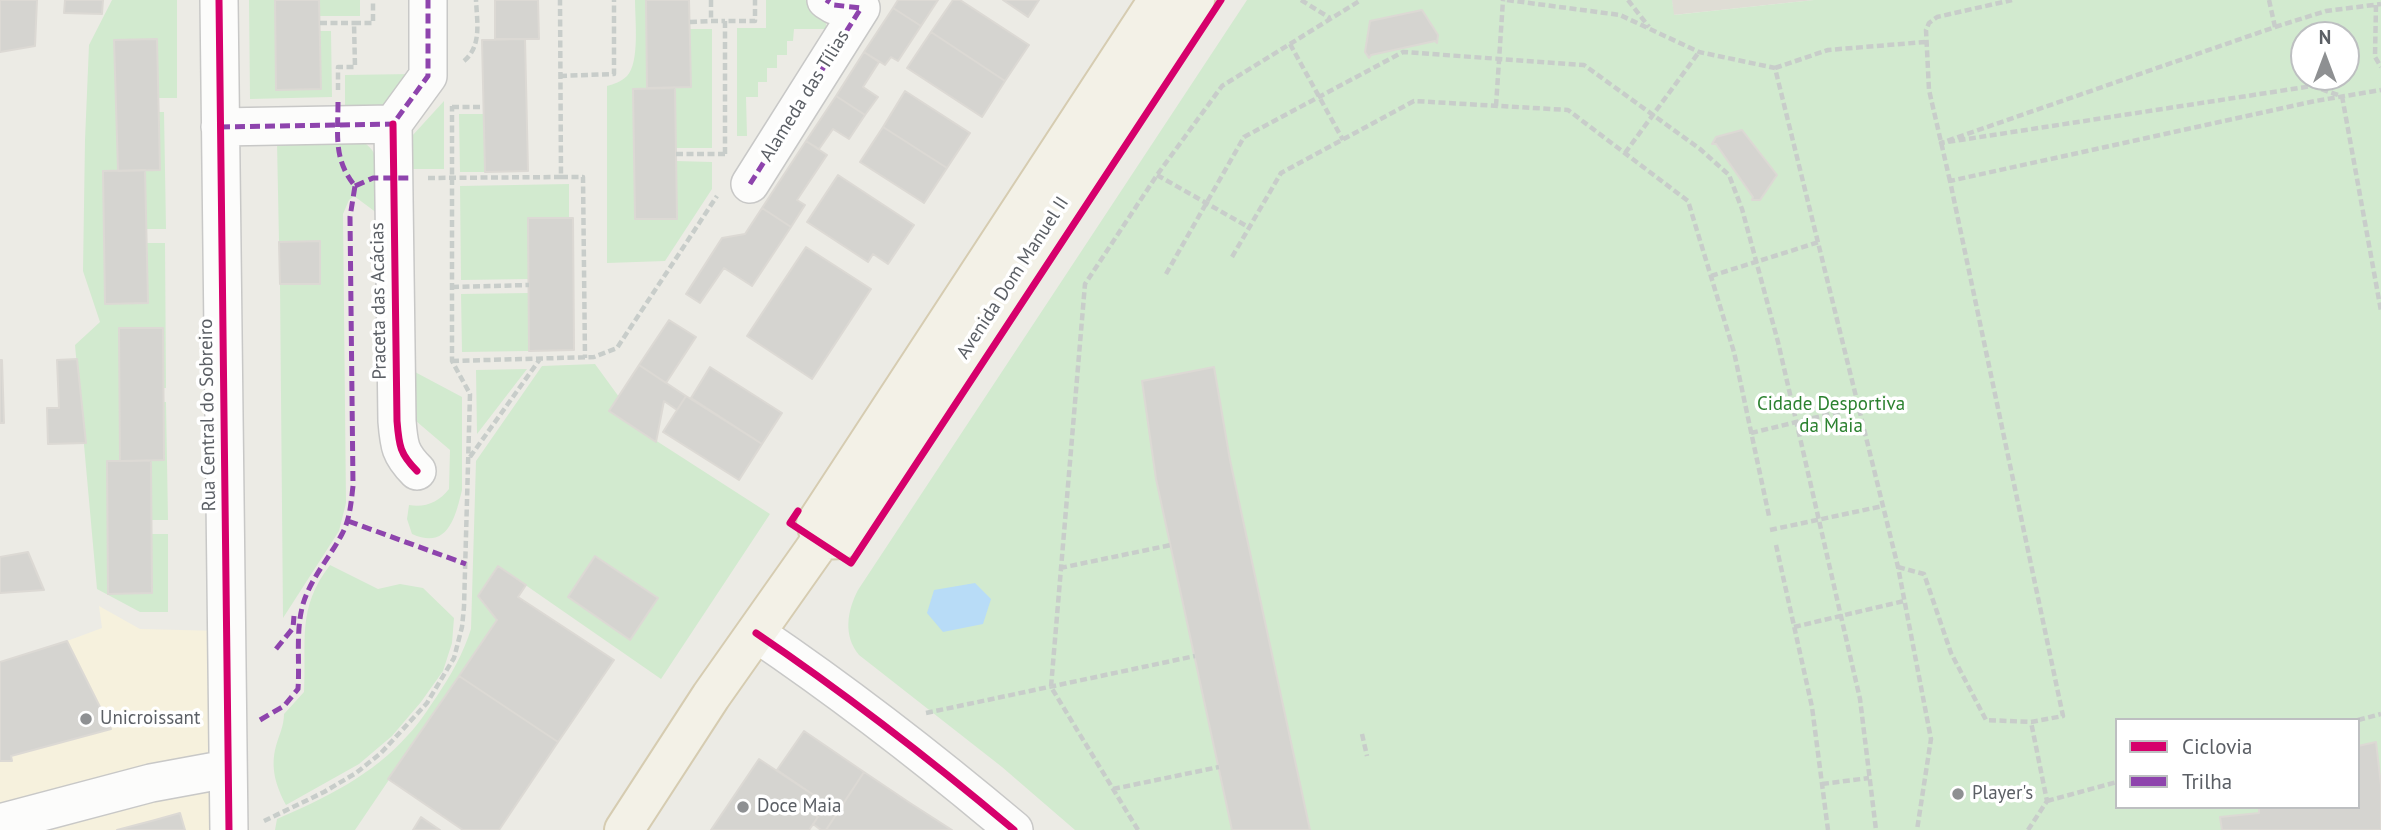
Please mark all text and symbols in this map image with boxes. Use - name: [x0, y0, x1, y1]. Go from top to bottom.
- north arrow: [2290, 21, 2360, 91]
- text: N: [2319, 25, 2331, 49]
- street label: Alameda das Tílias: [755, 26, 855, 166]
- street label: Avenida Dom Manuel II: [952, 193, 1074, 363]
- street label: Praceta das Acácias: [366, 222, 392, 380]
- street label: Rua Central do Sobreiro: [195, 318, 221, 512]
- park label: Cidade Desportiva da Maia: [1757, 394, 1905, 438]
- place label: Unicroissant: [100, 708, 200, 730]
- marker: Unicroissant: [78, 711, 94, 727]
- legend: [2115, 718, 2360, 809]
- text: Ciclovia: [2182, 733, 2252, 760]
- text: Trilha: [2182, 768, 2232, 795]
- place label: Player's: [1972, 783, 2033, 805]
- marker: Player's: [1950, 786, 1966, 802]
- place label: Doce Maia: [757, 796, 841, 818]
- marker: Doce Maia: [735, 799, 751, 815]

